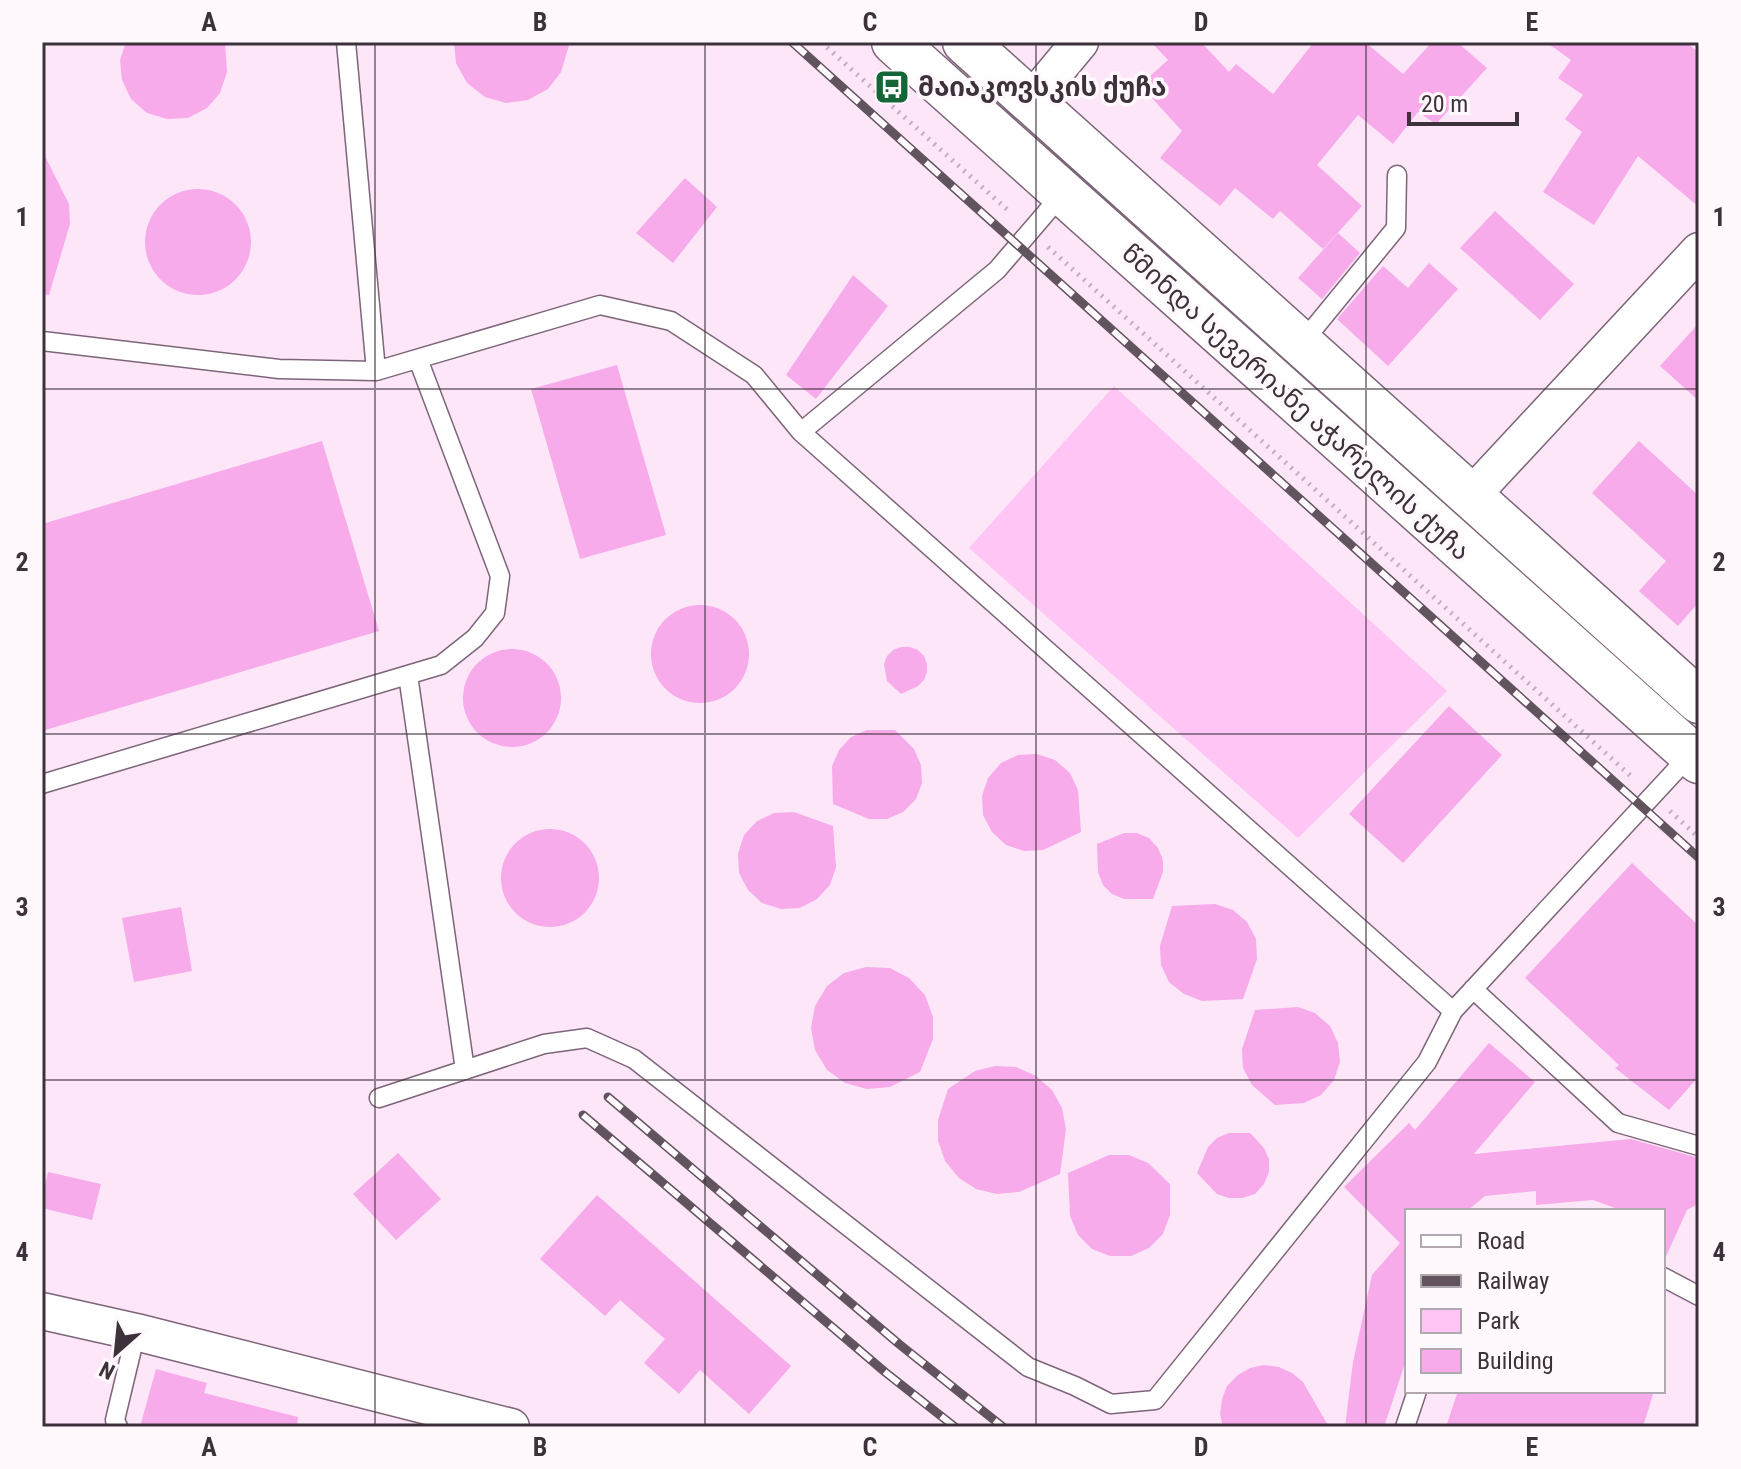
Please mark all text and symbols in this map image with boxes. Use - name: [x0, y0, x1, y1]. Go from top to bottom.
- text: A: [201, 7, 217, 37]
- text: B: [533, 7, 547, 37]
- text: C: [863, 7, 878, 37]
- text: D: [1194, 7, 1208, 37]
- text: E: [1526, 7, 1539, 37]
- bus stop icon: მაიაკოვსკის ქუჩა: [873, 68, 911, 106]
- place label: მაიაკოვსკის ქუჩა: [918, 72, 1167, 103]
- scale bar: [1409, 76, 1517, 126]
- text: 20 m: [1421, 90, 1468, 118]
- text: 1: [15, 202, 29, 232]
- text: 1: [1712, 202, 1726, 232]
- street label: წმინდა სევერიანე აჭარელის ქუჩა: [1115, 238, 1476, 567]
- text: 2: [15, 547, 29, 577]
- text: 2: [1712, 547, 1726, 577]
- text: 3: [15, 892, 29, 922]
- text: 3: [1712, 892, 1726, 922]
- legend: [1405, 1209, 1665, 1393]
- text: Road: [1477, 1227, 1525, 1255]
- text: 4: [15, 1237, 29, 1267]
- text: 4: [1712, 1237, 1726, 1267]
- text: Railway: [1477, 1267, 1549, 1295]
- text: Park: [1477, 1307, 1520, 1335]
- north arrow: [76, 1313, 156, 1393]
- text: Building: [1477, 1347, 1554, 1375]
- text: N: [95, 1356, 119, 1385]
- text: A: [201, 1432, 217, 1462]
- text: B: [533, 1432, 547, 1462]
- text: C: [863, 1432, 878, 1462]
- text: D: [1194, 1432, 1208, 1462]
- text: E: [1526, 1432, 1539, 1462]

